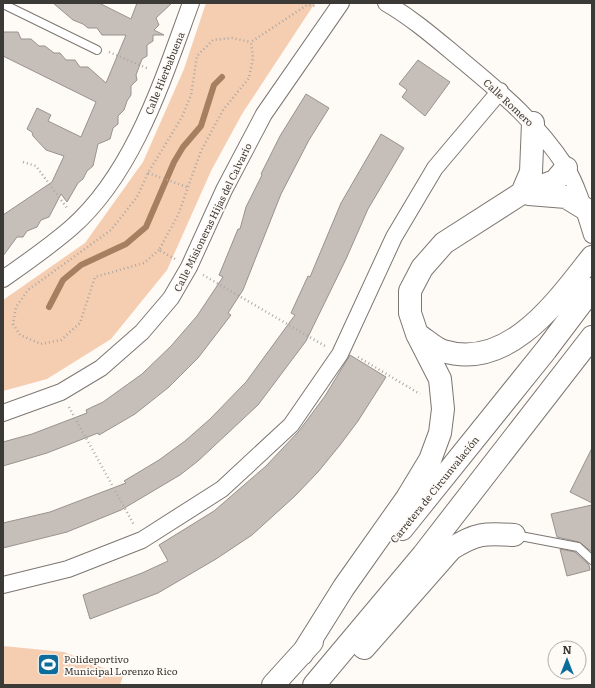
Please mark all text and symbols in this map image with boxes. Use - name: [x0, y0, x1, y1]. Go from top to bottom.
- street label: Calle Hierbabuena: [141, 29, 188, 117]
- street label: Calle Romero: [480, 75, 538, 129]
- street label: Calle Misioneras Hijas del Calvario: [169, 140, 255, 294]
- street label: Carretera de Circunvalación: [386, 432, 482, 546]
- north arrow: [547, 640, 587, 680]
- text: N: [562, 641, 572, 657]
- sports icon: Polideportivo Municipal Lorenzo Rico: [35, 651, 61, 677]
- place label: Polideportivo Municipal Lorenzo Rico: [64, 651, 178, 678]

